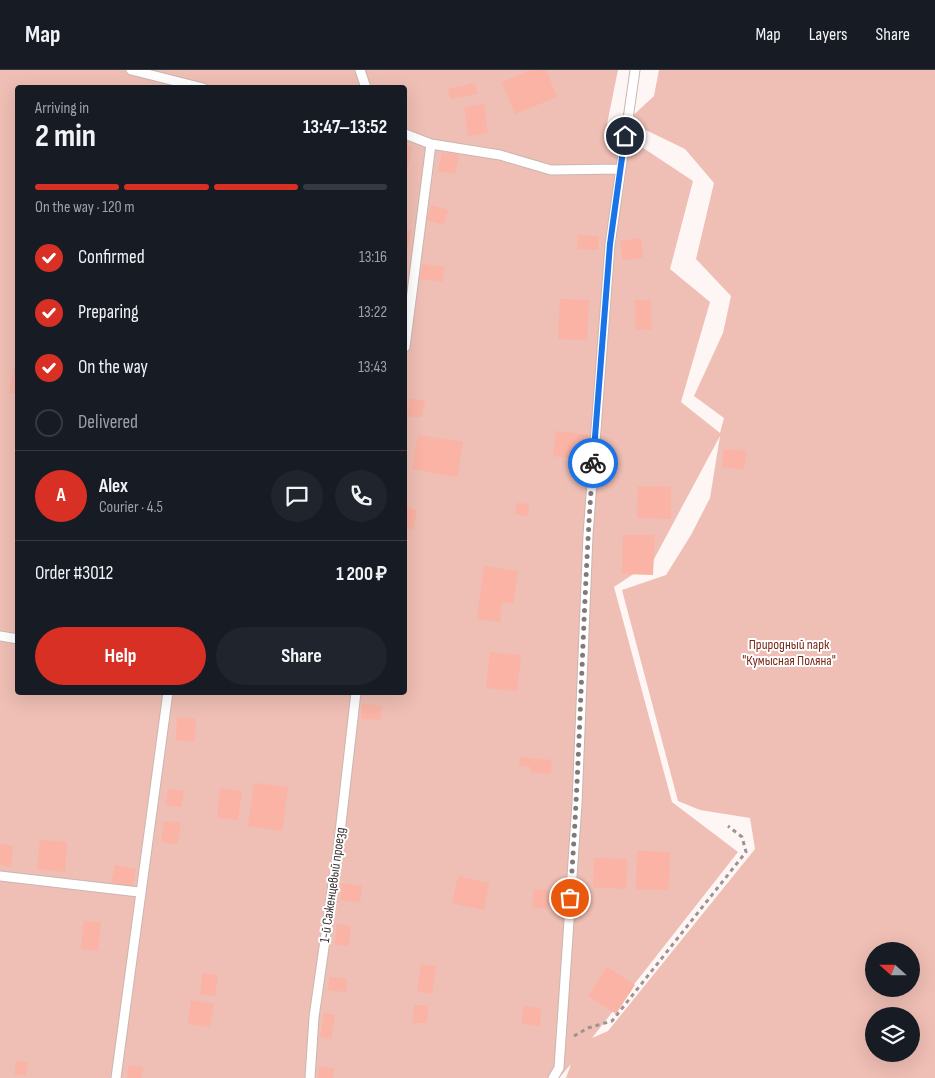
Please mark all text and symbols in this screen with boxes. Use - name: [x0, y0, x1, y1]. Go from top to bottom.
- text: Map: [25, 20, 60, 49]
- text: Map: [756, 24, 781, 45]
- text: Layers: [809, 24, 848, 45]
- text: Share: [876, 24, 910, 45]
- text: Arriving in: [35, 99, 89, 118]
- pin: [604, 115, 646, 157]
- text: 13:47–13:52: [303, 116, 387, 139]
- text: 2 min: [35, 117, 96, 156]
- icon: home: [611, 122, 639, 150]
- text: On the way · 120 m: [35, 198, 134, 217]
- icon: check: [35, 244, 63, 272]
- text: Confirmed: [78, 246, 145, 269]
- text: 13:16: [359, 248, 387, 267]
- icon: check: [35, 299, 63, 327]
- text: Preparing: [78, 301, 139, 324]
- text: 13:22: [358, 303, 387, 322]
- icon: check: [35, 354, 63, 382]
- text: On the way: [78, 356, 148, 379]
- text: 13:43: [358, 358, 387, 377]
- text: Delivered: [78, 411, 138, 434]
- courier: [568, 438, 618, 488]
- icon: bike: [579, 449, 607, 477]
- button: chat: [271, 470, 323, 522]
- button: phone: [335, 470, 387, 522]
- text: Alex: [99, 475, 128, 498]
- text: A: [56, 484, 66, 507]
- text: Courier · 4.5: [99, 498, 163, 517]
- text: Order #3012: [35, 562, 113, 585]
- text: 1 200 ₽: [336, 563, 387, 586]
- button: Help: [35, 627, 206, 685]
- button: Share: [216, 627, 387, 685]
- park label: Природный парк "Кумысная Поляна": [742, 636, 836, 669]
- street label: 1-й Саженцевый проезд: [316, 826, 349, 944]
- pin: [549, 877, 591, 919]
- icon: bag: [556, 884, 584, 912]
- north arrow: [865, 942, 920, 998]
- map controls: [865, 942, 920, 1062]
- button: layers: [865, 1007, 920, 1062]

